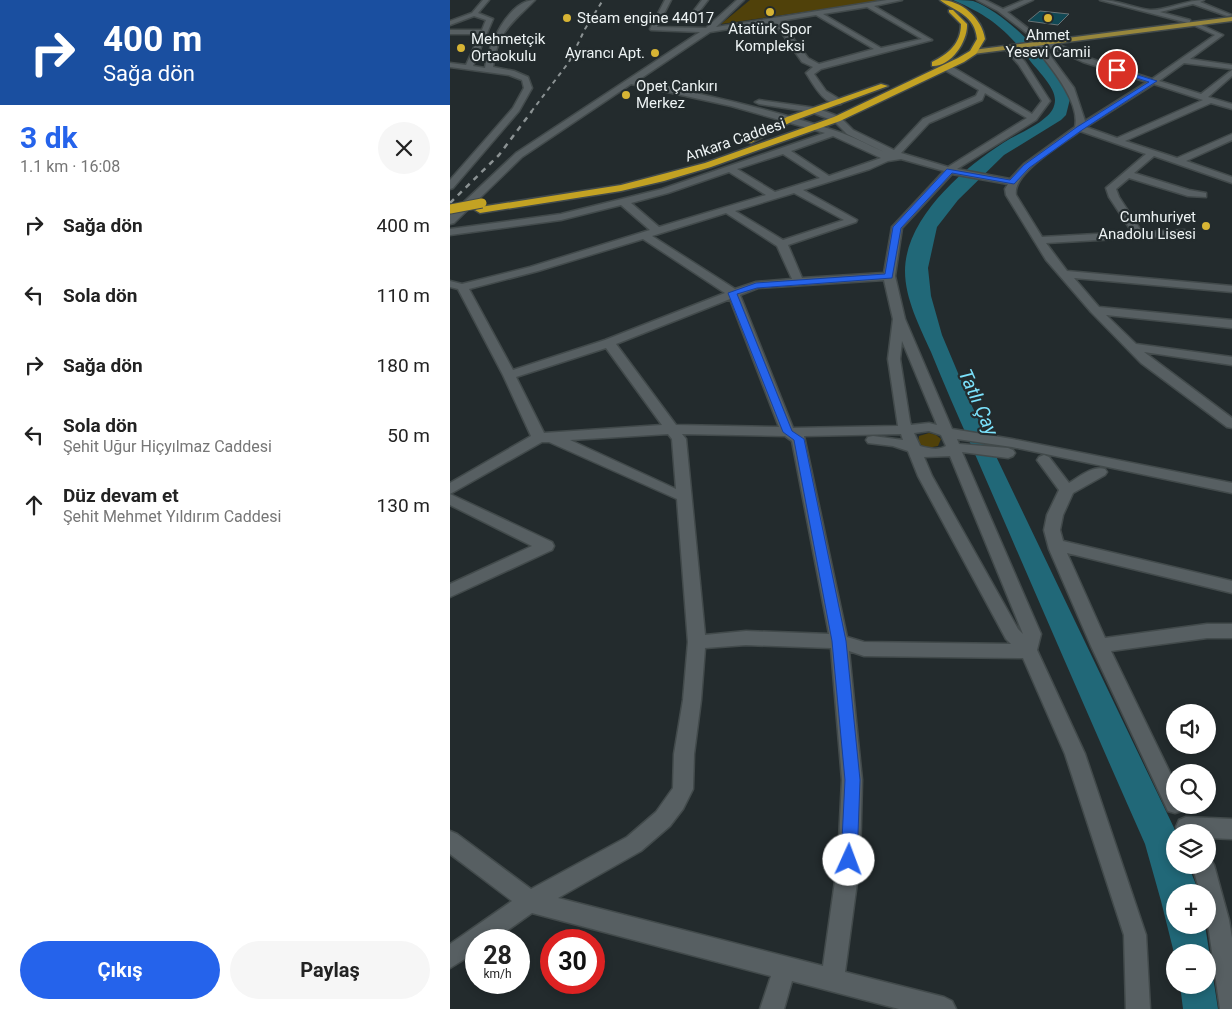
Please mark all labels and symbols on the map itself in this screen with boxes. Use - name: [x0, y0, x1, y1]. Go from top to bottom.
- marker: Atatürk Spor Kompleksi: [764, 6, 776, 18]
- place label: Steam engine 44017: [577, 9, 714, 27]
- marker: Steam engine 44017: [561, 12, 573, 24]
- marker: Ahmet Yesevi Camii: [1042, 12, 1054, 24]
- place label: Atatürk Spor Kompleksi: [728, 20, 812, 55]
- place label: Ahmet Yesevi Camii: [1005, 26, 1091, 61]
- place label: Mehmetçik Ortaokulu: [471, 30, 546, 65]
- marker: Mehmetçik Ortaokulu: [455, 42, 467, 54]
- place label: Ayrancı Apt.: [565, 44, 645, 62]
- marker: Ayrancı Apt.: [649, 47, 661, 59]
- pin: [1096, 49, 1138, 91]
- place label: Opet Çankırı Merkez: [636, 77, 718, 112]
- marker: Opet Çankırı Merkez: [620, 89, 632, 101]
- street label: Ankara Caddesi: [683, 114, 787, 166]
- place label: Cumhuriyet Anadolu Lisesi: [1098, 208, 1196, 243]
- marker: Cumhuriyet Anadolu Lisesi: [1200, 220, 1212, 232]
- water label: Tatlı Çay: [954, 365, 1004, 440]
- position arrow: [822, 833, 874, 885]
- speed limit sign: 30: [540, 929, 605, 994]

